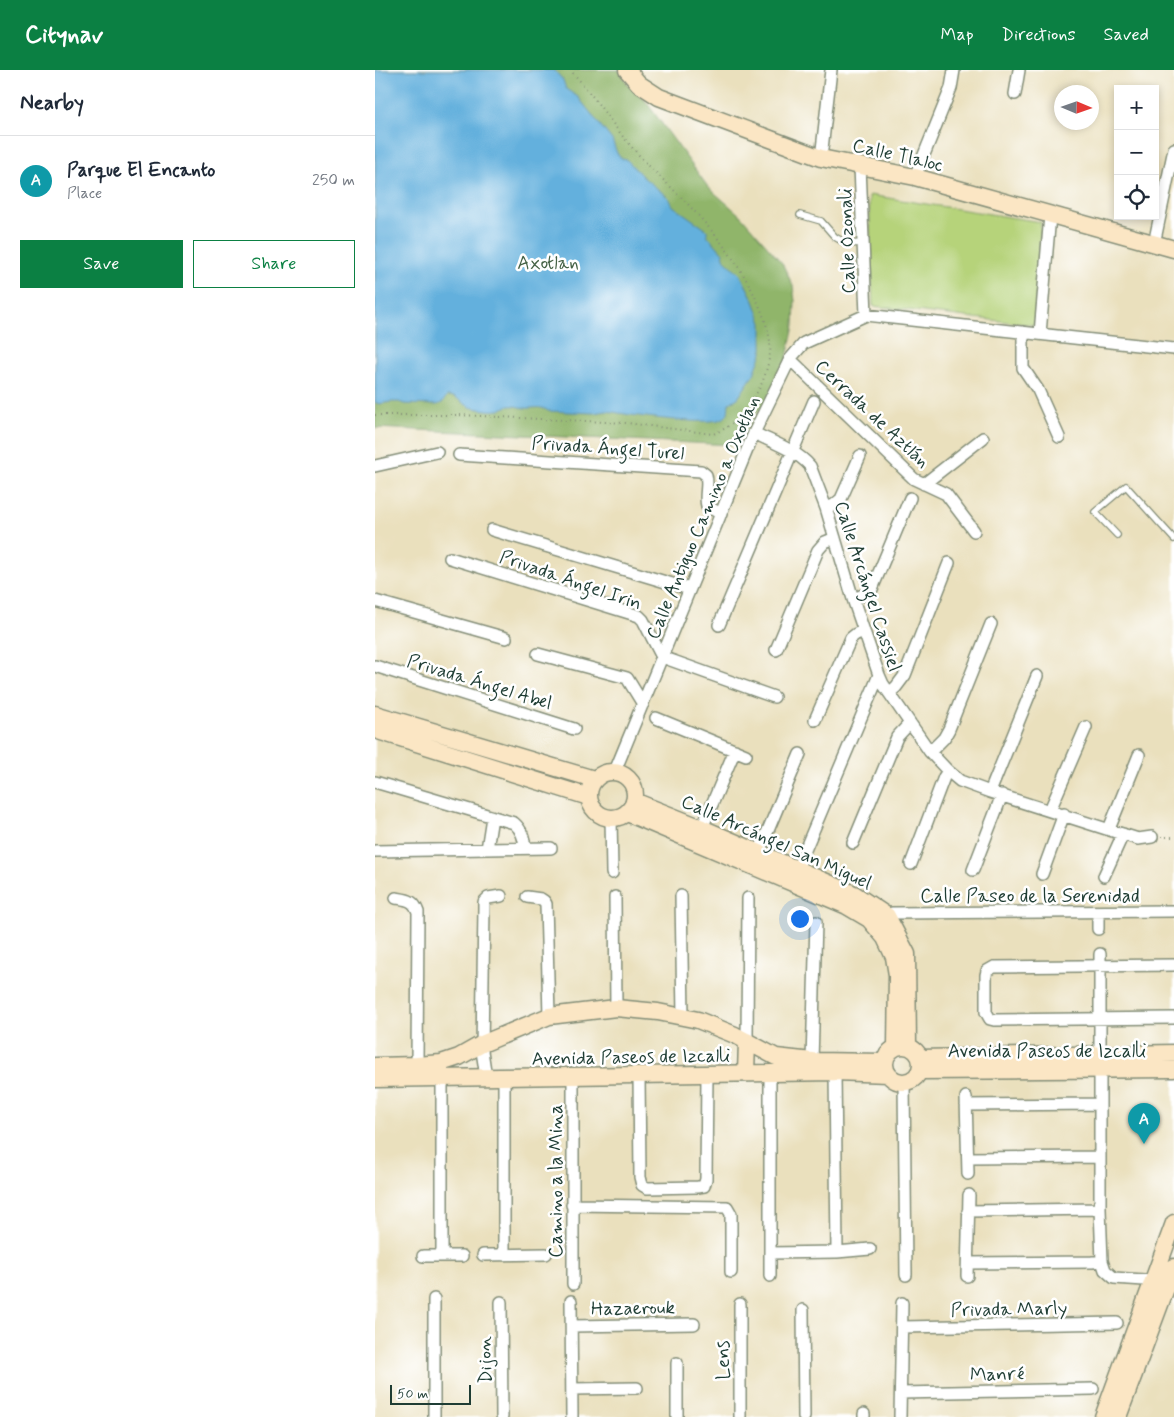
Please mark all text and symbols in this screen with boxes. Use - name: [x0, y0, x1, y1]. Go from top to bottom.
- text: Citynav: [25, 20, 103, 51]
- text: Map: [941, 23, 974, 47]
- text: Directions: [1002, 23, 1076, 47]
- text: Saved: [1104, 23, 1149, 47]
- north arrow: [1054, 85, 1099, 130]
- map controls: [1114, 85, 1159, 220]
- button: +: [1114, 85, 1159, 130]
- text: Nearby: [20, 89, 84, 117]
- button: −: [1114, 130, 1159, 175]
- street label: Calle Tlaloc: [850, 133, 946, 178]
- text: Parque El Encanto: [67, 158, 215, 183]
- text: A: [31, 170, 41, 191]
- text: 250 m: [312, 170, 355, 191]
- button: locate: [1114, 175, 1159, 220]
- text: Place: [67, 183, 102, 204]
- street label: Calle Ozonali: [833, 188, 862, 294]
- button: Save: [20, 240, 183, 288]
- button: Share: [193, 240, 355, 288]
- park label: Axotlan: [517, 251, 579, 276]
- street label: Cerrada de Aztlán: [809, 354, 935, 474]
- street label: Calle Antiguo Camino a Oxotlan: [641, 392, 767, 644]
- street label: Privada Ángel Turel: [531, 430, 685, 469]
- street label: Calle Arcángel Cassiel: [825, 498, 907, 676]
- street label: Privada Ángel Irin: [495, 543, 645, 619]
- street label: Privada Ángel Abel: [403, 648, 555, 719]
- street label: Calle Arcángel San Miguel: [676, 789, 876, 899]
- street label: Calle Paseo de la Serenidad: [920, 884, 1140, 909]
- your location: [787, 906, 813, 932]
- street label: Avenida Paseos de Izcalli: [948, 1039, 1146, 1064]
- street label: Avenida Paseos de Izcalli: [532, 1043, 731, 1072]
- pin: A: [1128, 1103, 1160, 1144]
- street label: Camino a la Mina: [544, 1104, 569, 1258]
- street label: Hazaerouk: [591, 1295, 676, 1322]
- street label: Privada Marly: [950, 1296, 1068, 1323]
- street label: Dijon: [473, 1336, 499, 1384]
- street label: Lens: [711, 1340, 736, 1380]
- street label: Manré: [970, 1362, 1024, 1387]
- scale bar: [390, 1382, 471, 1405]
- text: 50 m: [397, 1385, 428, 1403]

